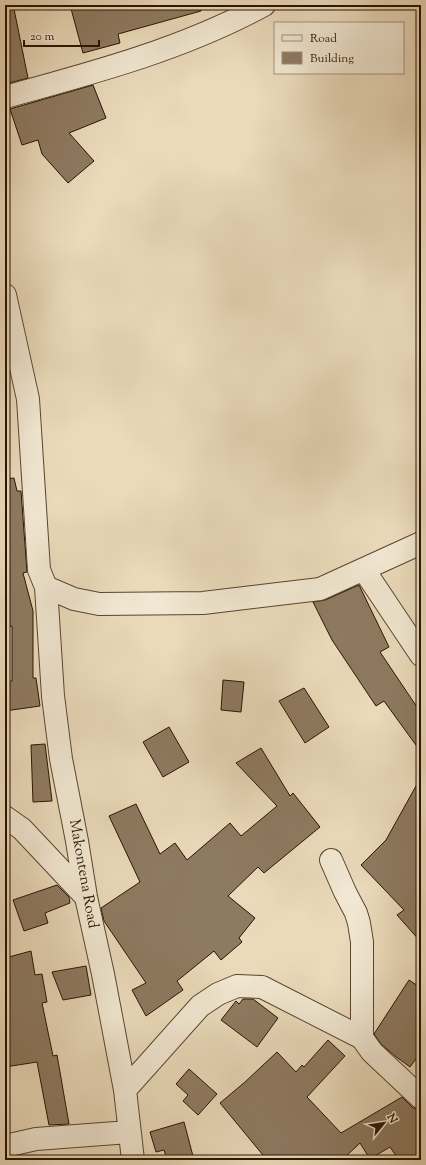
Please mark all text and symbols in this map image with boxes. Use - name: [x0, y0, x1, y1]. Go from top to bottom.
- scale bar: [24, 22, 99, 48]
- legend: [274, 22, 404, 74]
- text: 20 m: [30, 28, 55, 46]
- text: Road: [310, 30, 337, 48]
- text: Building: [310, 50, 354, 68]
- street label: Makontena Road: [63, 818, 103, 931]
- north arrow: [364, 1103, 404, 1143]
- text: N: [382, 1110, 401, 1126]

